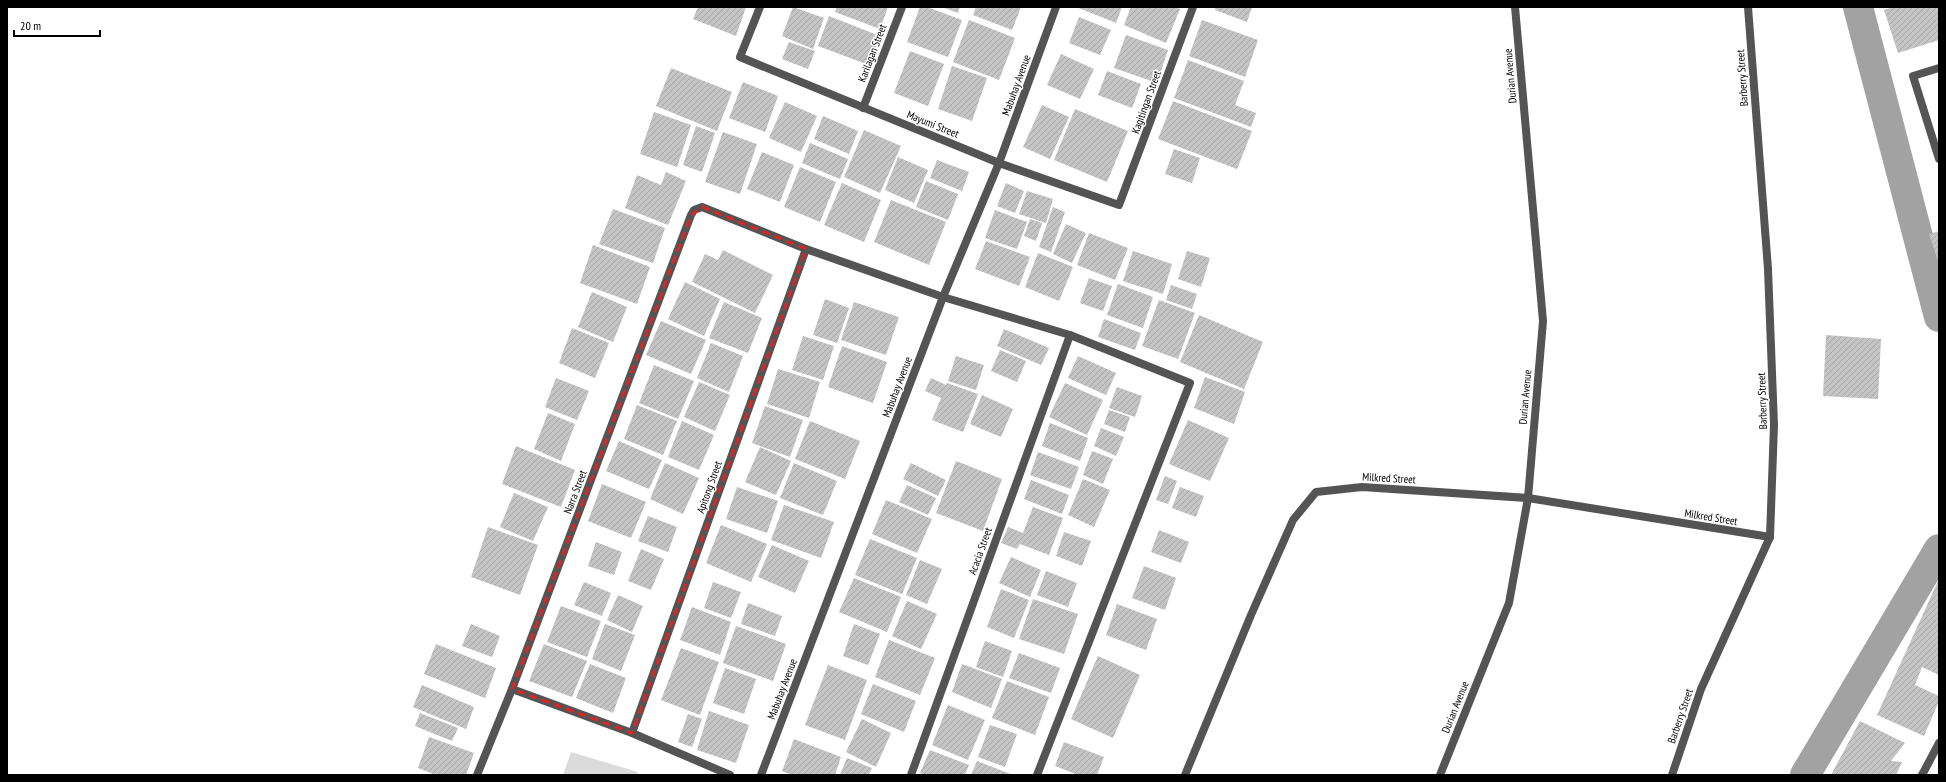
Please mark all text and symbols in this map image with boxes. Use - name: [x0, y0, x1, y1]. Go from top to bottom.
- scale bar: [14, 12, 100, 38]
- text: 20 m: [20, 18, 41, 33]
- street label: Karilagan Street: [855, 22, 889, 84]
- street label: Durian Avenue: [1501, 48, 1519, 104]
- street label: Barberry Street: [1733, 49, 1751, 107]
- street label: Mabuhay Avenue: [998, 52, 1034, 117]
- street label: Kagitingan Street: [1128, 69, 1164, 135]
- street label: Mayumi Street: [905, 107, 961, 141]
- street label: Mabuhay Avenue: [879, 354, 915, 419]
- street label: Durian Avenue: [1516, 369, 1534, 425]
- street label: Barberry Street: [1754, 372, 1770, 430]
- street label: Apitong Street: [693, 459, 725, 515]
- street label: Narra Street: [560, 468, 590, 516]
- street label: Milkred Street: [1362, 470, 1416, 486]
- street label: Milkred Street: [1683, 506, 1739, 528]
- street label: Acacia Street: [965, 525, 995, 577]
- street label: Mabuhay Avenue: [764, 656, 800, 721]
- street label: Durian Avenue: [1438, 678, 1472, 735]
- street label: Barberry Street: [1664, 687, 1696, 745]

